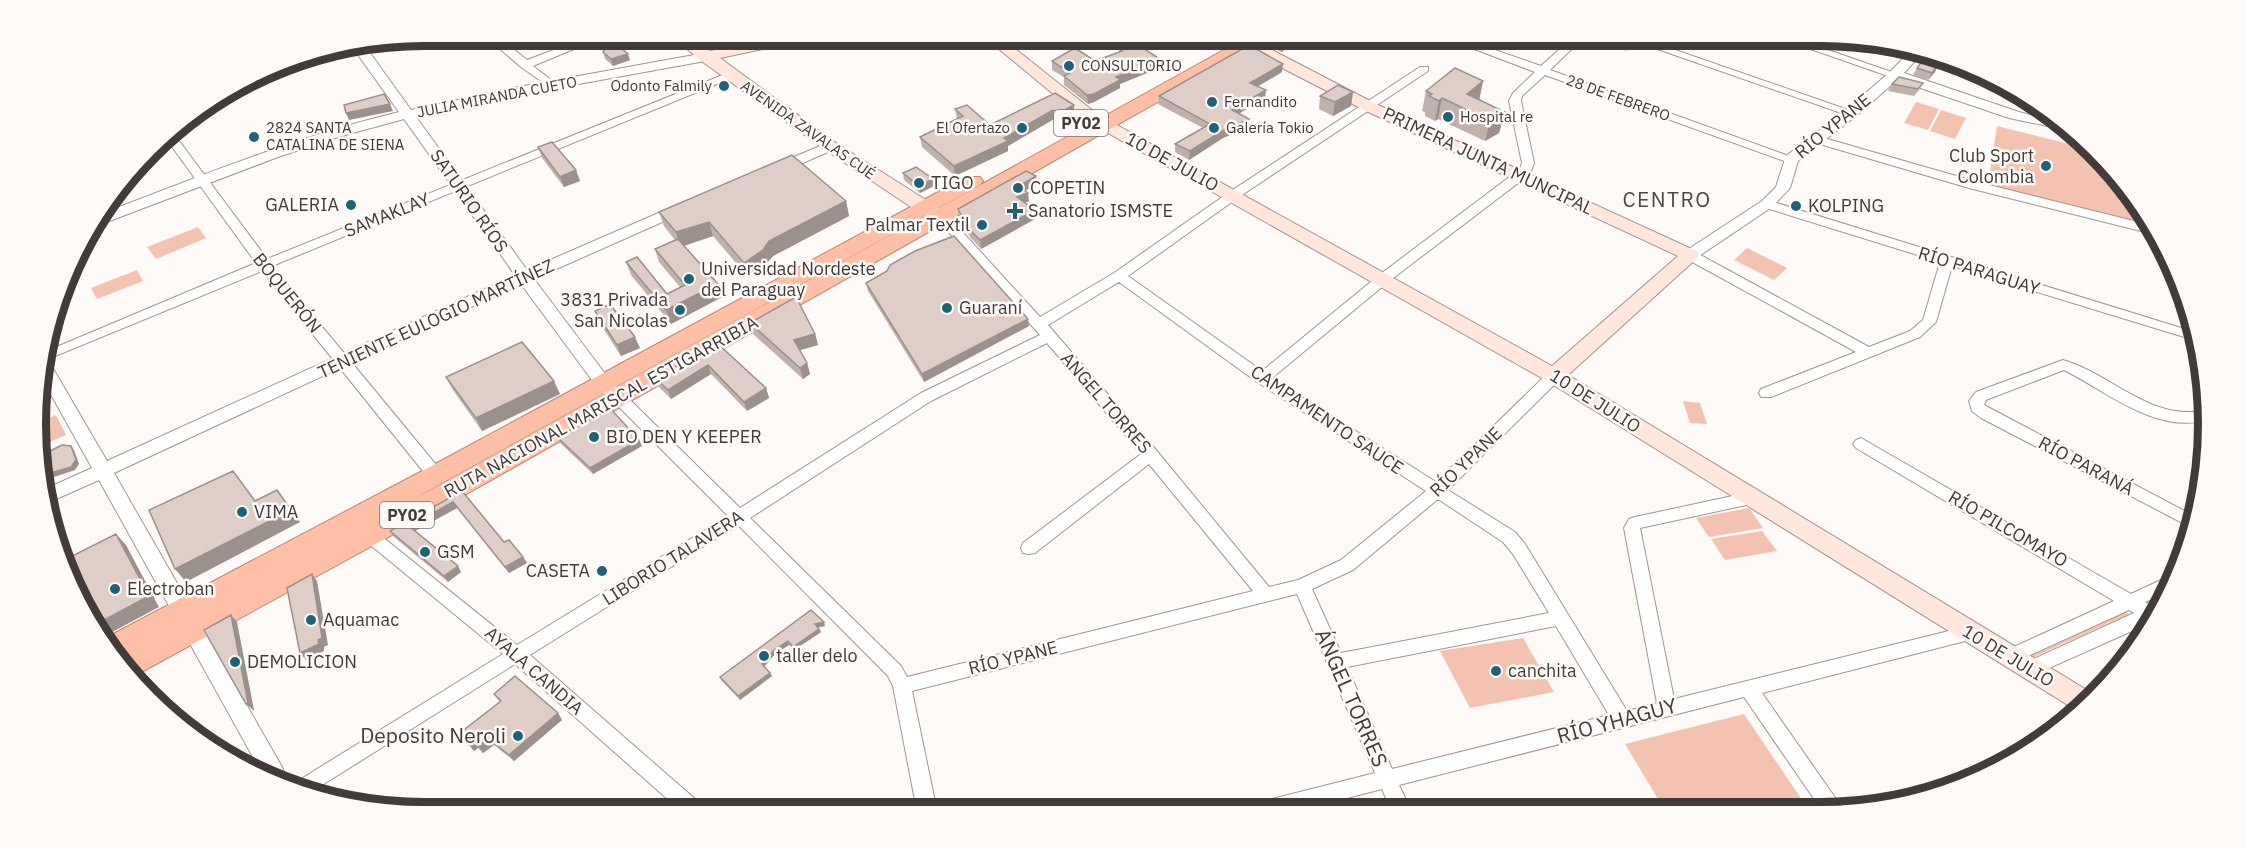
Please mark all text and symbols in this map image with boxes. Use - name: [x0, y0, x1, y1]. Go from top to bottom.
- place label: CONSULTORIO: [1081, 56, 1182, 75]
- marker: CONSULTORIO: [1062, 59, 1076, 73]
- street label: 28 DE FEBRERO: [1564, 70, 1673, 125]
- street label: JULIA MIRANDA CUETO: [415, 72, 579, 121]
- place label: Odonto Falmily: [610, 76, 713, 95]
- street label: AVENIDA ZAVALAS CUÉ: [737, 76, 879, 183]
- marker: Odonto Falmily: [717, 79, 731, 93]
- street label: RÍO YPANE: [1790, 88, 1875, 163]
- place label: Fernandito: [1224, 92, 1297, 111]
- marker: Fernandito: [1205, 95, 1219, 109]
- street label: PRIMERA JUNTA MUNCIPAL: [1379, 102, 1597, 219]
- place label: Hospital re: [1460, 107, 1533, 126]
- road number: PY02: [1054, 110, 1108, 136]
- marker: Hospital re: [1441, 110, 1455, 124]
- place label: 2824 SANTA CATALINA DE SIENA: [266, 118, 405, 154]
- place label: El Ofertazo: [936, 118, 1010, 137]
- place label: Galería Tokio: [1226, 118, 1314, 137]
- marker: El Ofertazo: [1015, 121, 1029, 135]
- marker: Galería Tokio: [1207, 121, 1221, 135]
- street label: 10 DE JULIO: [1122, 127, 1223, 197]
- marker: 2824 SANTA CATALINA DE SIENA: [247, 130, 261, 144]
- place label: Club Sport Colombia: [1949, 144, 2034, 188]
- street label: SATURIO RÍOS: [425, 145, 514, 257]
- marker: Club Sport Colombia: [2039, 159, 2053, 173]
- place label: TIGO: [931, 171, 974, 194]
- marker: TIGO: [912, 176, 926, 190]
- place label: COPETIN: [1030, 176, 1105, 199]
- marker: COPETIN: [1011, 181, 1025, 195]
- district label: CENTRO: [1622, 185, 1712, 213]
- street label: SAMAKLAY: [341, 187, 433, 242]
- place label: GALERIA: [265, 193, 339, 216]
- place label: KOLPING: [1808, 194, 1884, 217]
- marker: GALERIA: [344, 198, 358, 212]
- place label: Sanatorio ISMSTE: [1028, 199, 1173, 222]
- marker: KOLPING: [1789, 199, 1803, 213]
- marker: Sanatorio ISMSTE: [1006, 202, 1024, 220]
- place label: Palmar Textil: [865, 213, 970, 236]
- marker: Palmar Textil: [975, 218, 989, 232]
- street label: RÍO PARAGUAY: [1916, 241, 2043, 300]
- street label: BOQUERÓN: [248, 248, 327, 338]
- street label: TENIENTE EULOGIO MARTÍNEZ: [314, 254, 558, 383]
- place label: Universidad Nordeste del Paraguay: [701, 257, 876, 301]
- marker: Universidad Nordeste del Paraguay: [682, 272, 696, 286]
- place label: 3831 Privada San Nicolas: [560, 288, 668, 332]
- place label: Guaraní: [959, 296, 1023, 319]
- marker: Guaraní: [940, 301, 954, 315]
- marker: 3831 Privada San Nicolas: [673, 303, 687, 317]
- street label: RUTA NACIONAL MARISCAL ESTIGARRIBIA: [440, 310, 762, 503]
- street label: ANGEL TORRES: [1056, 347, 1157, 458]
- street label: CAMPAMENTO SAUCE: [1246, 360, 1408, 479]
- street label: 10 DE JULIO: [1545, 364, 1645, 438]
- street label: RÍO YPANE: [1425, 422, 1506, 502]
- place label: BIO DEN Y KEEPER: [606, 425, 762, 448]
- marker: BIO DEN Y KEEPER: [587, 430, 601, 444]
- street label: RÍO PARANÁ: [2035, 431, 2138, 500]
- street label: RÍO PILCOMAYO: [1944, 485, 2072, 572]
- place label: VIMA: [254, 500, 299, 523]
- road number: PY02: [380, 502, 434, 528]
- marker: VIMA: [235, 505, 249, 519]
- street label: LIBORIO TALAVERA: [598, 505, 748, 610]
- place label: GSM: [437, 540, 475, 563]
- marker: GSM: [418, 545, 432, 559]
- place label: CASETA: [526, 559, 590, 582]
- marker: CASETA: [595, 564, 609, 578]
- place label: Electroban: [127, 577, 215, 600]
- marker: Electroban: [108, 582, 122, 596]
- place label: Aquamac: [323, 608, 399, 631]
- marker: Aquamac: [304, 613, 318, 627]
- street label: 10 DE JULIO: [1958, 619, 2058, 692]
- street label: AYALA CANDIA: [480, 622, 589, 720]
- street label: ÁNGEL TORRES: [1309, 624, 1395, 771]
- street label: RÍO YPANE: [966, 635, 1060, 680]
- place label: taller delo: [776, 644, 858, 667]
- marker: taller delo: [757, 649, 771, 663]
- place label: DEMOLICION: [247, 650, 357, 673]
- marker: DEMOLICION: [228, 655, 242, 669]
- place label: canchita: [1508, 659, 1577, 682]
- marker: canchita: [1489, 664, 1503, 678]
- street label: RÍO YHAGUY: [1554, 690, 1680, 750]
- place label: Deposito Neroli: [360, 721, 506, 749]
- marker: Deposito Neroli: [511, 729, 525, 743]

